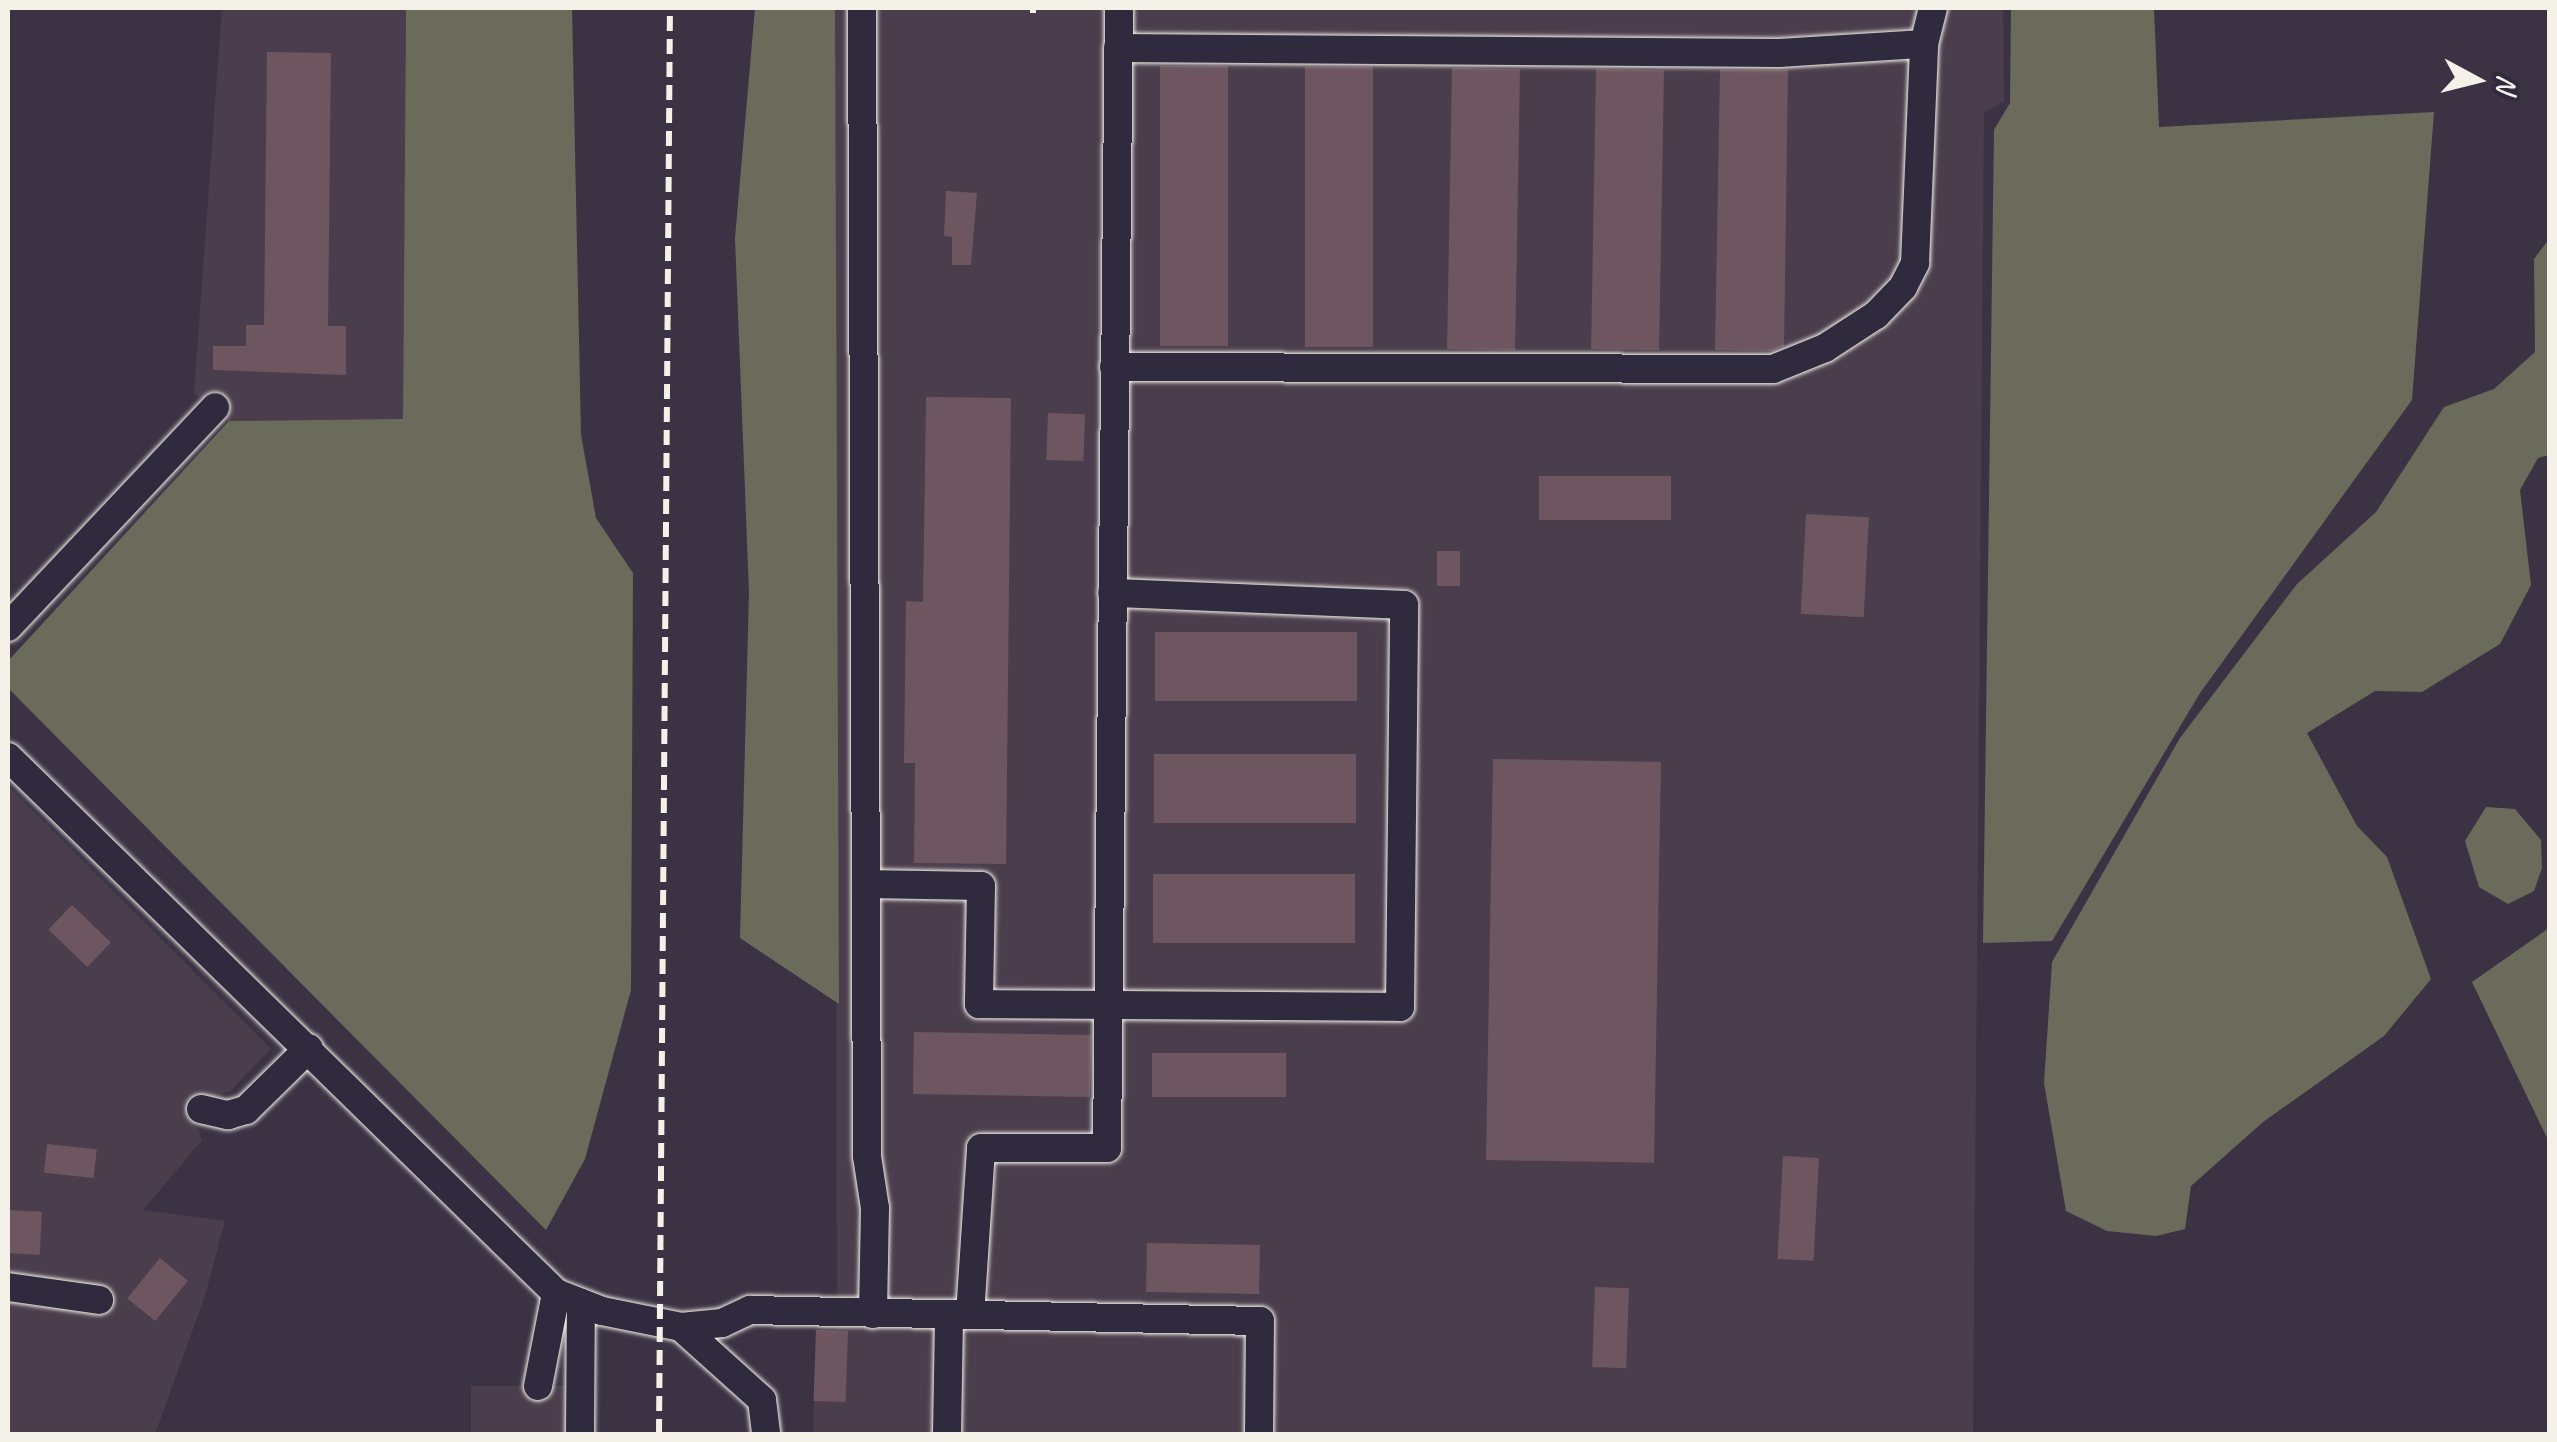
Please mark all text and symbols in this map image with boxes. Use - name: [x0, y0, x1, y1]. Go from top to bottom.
- north arrow: [2427, 30, 2527, 130]
- text: N: [2489, 73, 2526, 94]

